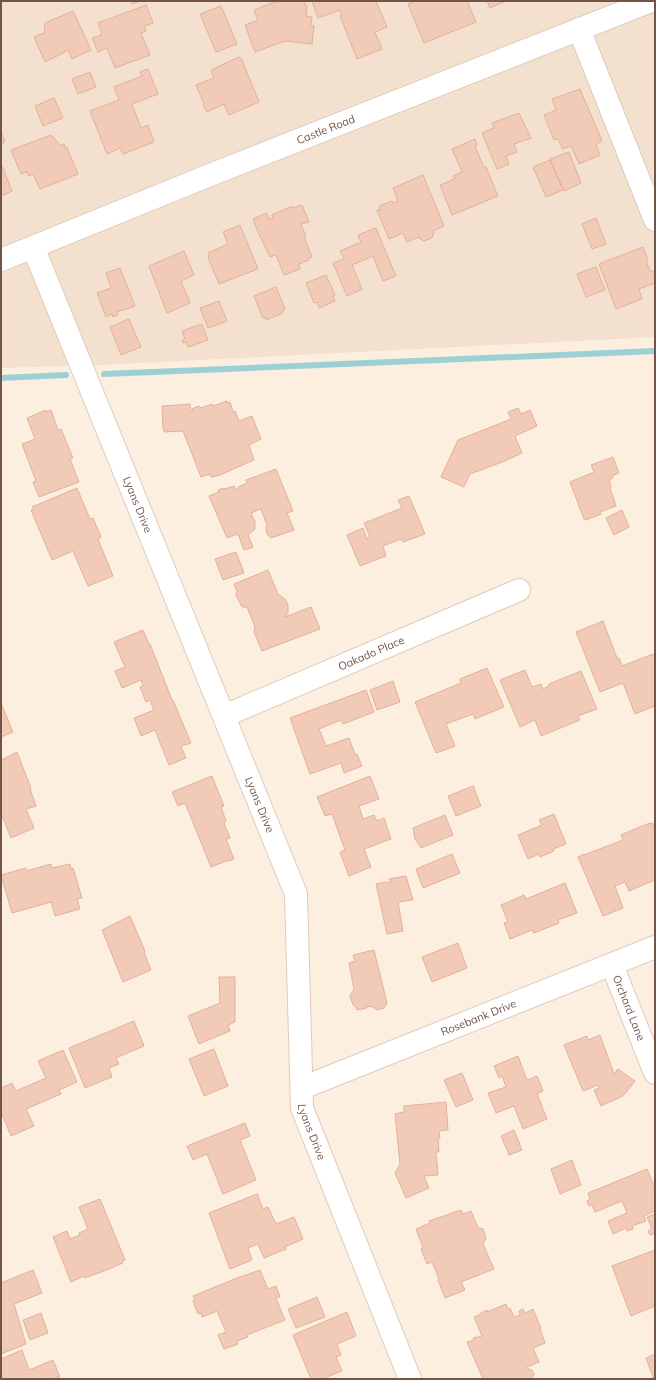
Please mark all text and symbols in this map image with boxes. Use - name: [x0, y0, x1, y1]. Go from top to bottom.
- street label: Castle Road: [294, 112, 357, 147]
- street label: Lyans Drive: [120, 474, 155, 535]
- street label: Oakado Place: [336, 633, 406, 674]
- street label: Lyans Drive: [242, 775, 277, 835]
- street label: Orchard Lane: [610, 973, 648, 1043]
- street label: Rosebank Drive: [439, 996, 518, 1039]
- street label: Lyans Drive: [295, 1104, 329, 1162]

